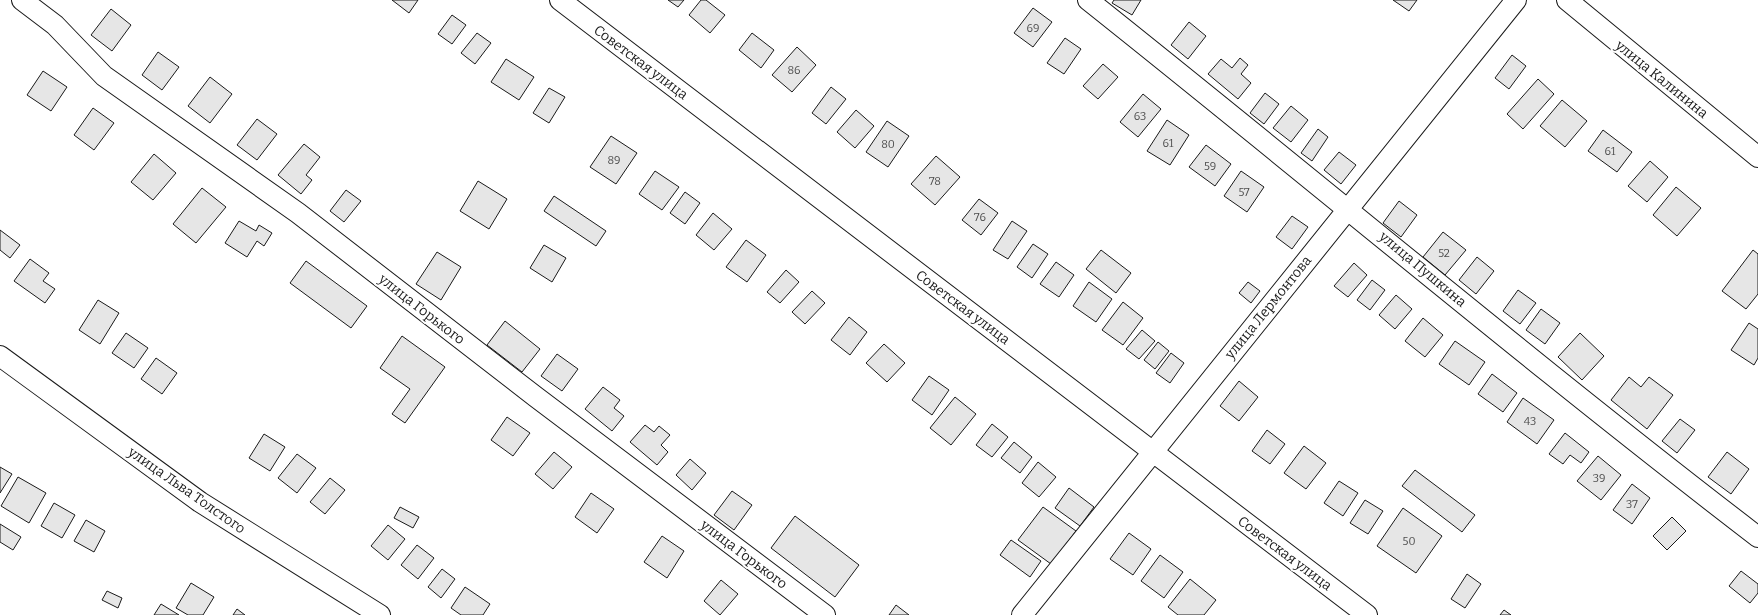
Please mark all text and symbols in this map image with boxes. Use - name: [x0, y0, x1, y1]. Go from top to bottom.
- street label: Советская улица: [590, 21, 691, 103]
- house number: 69: [1027, 22, 1039, 35]
- street label: улица Калинина: [1611, 36, 1712, 122]
- house number: 86: [787, 64, 801, 77]
- house number: 63: [1134, 110, 1146, 123]
- house number: 61: [1163, 137, 1174, 150]
- house number: 80: [881, 138, 895, 151]
- house number: 61: [1605, 145, 1616, 158]
- house number: 89: [607, 154, 621, 167]
- house number: 59: [1204, 160, 1216, 173]
- house number: 78: [929, 175, 941, 188]
- house number: 57: [1238, 186, 1250, 199]
- house number: 76: [974, 211, 986, 224]
- street label: улица Пушкина: [1375, 227, 1470, 311]
- house number: 52: [1438, 247, 1450, 260]
- street label: улица Лермонтова: [1221, 252, 1315, 363]
- street label: Советская улица: [912, 266, 1013, 348]
- street label: улица Горького: [375, 270, 468, 348]
- house number: 43: [1524, 415, 1536, 428]
- street label: улица Льва Толстого: [124, 443, 249, 537]
- house number: 39: [1593, 472, 1605, 485]
- house number: 37: [1626, 498, 1638, 511]
- street label: Советская улица: [1234, 512, 1335, 594]
- street label: улица Горького: [696, 516, 790, 593]
- house number: 50: [1403, 535, 1415, 548]

